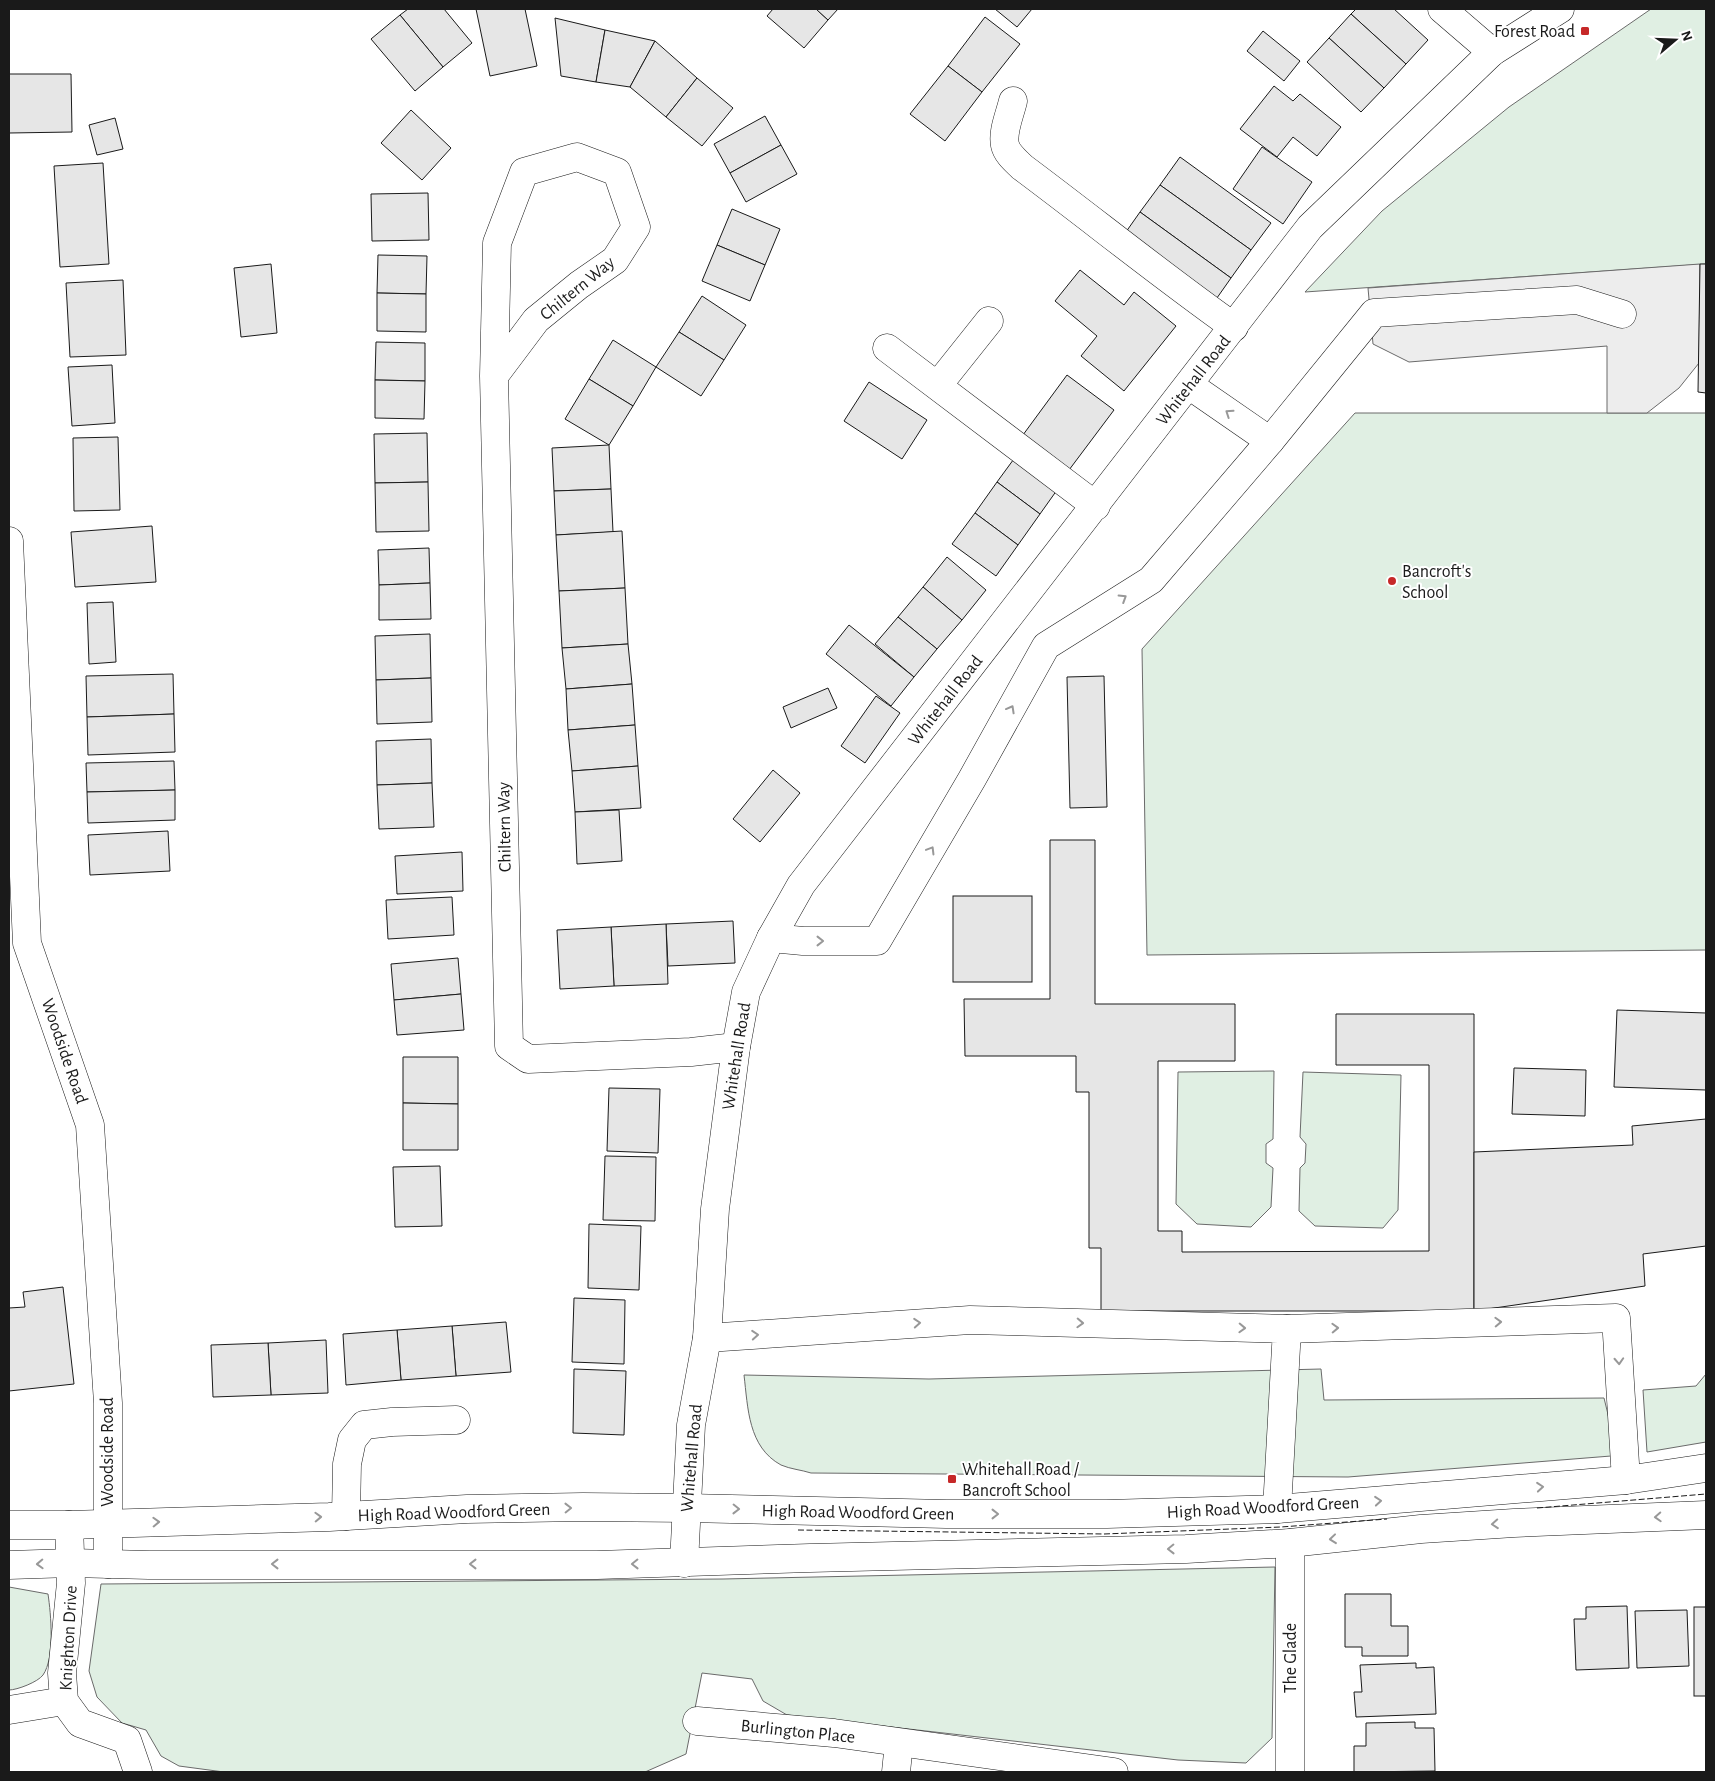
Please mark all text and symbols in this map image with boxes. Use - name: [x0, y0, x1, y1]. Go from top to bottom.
- north arrow: [1650, 15, 1700, 65]
- place label: Forest Road: [1494, 23, 1575, 41]
- marker: Forest Road: [1579, 25, 1591, 37]
- text: N: [1678, 29, 1695, 43]
- street label: Chiltern Way: [537, 253, 619, 324]
- street label: Whitehall Road: [1153, 332, 1234, 429]
- one-way arrow: [1226, 410, 1235, 419]
- place label: Bancroft's School: [1402, 563, 1471, 602]
- marker: Bancroft's School: [1386, 575, 1398, 587]
- one-way arrow: [1117, 595, 1126, 604]
- street label: Whitehall Road: [905, 652, 986, 749]
- one-way arrow: [1005, 706, 1015, 715]
- street label: Chiltern Way: [495, 781, 515, 872]
- one-way arrow: [924, 847, 934, 856]
- one-way arrow: [816, 936, 824, 946]
- street label: Woodside Road: [38, 997, 90, 1106]
- street label: Whitehall Road: [720, 1001, 754, 1111]
- one-way arrow: [1494, 1317, 1502, 1327]
- one-way arrow: [914, 1318, 922, 1329]
- one-way arrow: [1076, 1318, 1084, 1328]
- one-way arrow: [1331, 1322, 1339, 1333]
- one-way arrow: [1238, 1323, 1246, 1333]
- one-way arrow: [751, 1330, 759, 1341]
- one-way arrow: [1614, 1358, 1625, 1366]
- street label: Woodside Road: [99, 1397, 117, 1507]
- street label: Whitehall Road: [678, 1403, 706, 1513]
- place label: Whitehall Road / Bancroft School: [962, 1461, 1080, 1500]
- marker: Whitehall Road / Bancroft School: [946, 1473, 958, 1485]
- one-way arrow: [1536, 1482, 1544, 1493]
- street label: High Road Woodford Green: [1166, 1494, 1360, 1522]
- one-way arrow: [1374, 1495, 1382, 1506]
- street label: High Road Woodford Green: [357, 1501, 551, 1525]
- one-way arrow: [564, 1502, 572, 1513]
- street label: High Road Woodford Green: [761, 1502, 955, 1524]
- one-way arrow: [732, 1504, 740, 1514]
- one-way arrow: [991, 1509, 999, 1519]
- one-way arrow: [1653, 1511, 1661, 1522]
- one-way arrow: [315, 1512, 323, 1522]
- one-way arrow: [152, 1517, 160, 1527]
- one-way arrow: [1491, 1519, 1499, 1530]
- one-way arrow: [1329, 1533, 1337, 1544]
- one-way arrow: [1167, 1544, 1175, 1554]
- one-way arrow: [36, 1559, 44, 1569]
- one-way arrow: [271, 1559, 278, 1569]
- one-way arrow: [468, 1559, 476, 1569]
- one-way arrow: [631, 1559, 638, 1569]
- street label: Knighton Drive: [57, 1585, 81, 1691]
- street label: The Glade: [1282, 1623, 1300, 1693]
- street label: Burlington Place: [740, 1717, 856, 1747]

